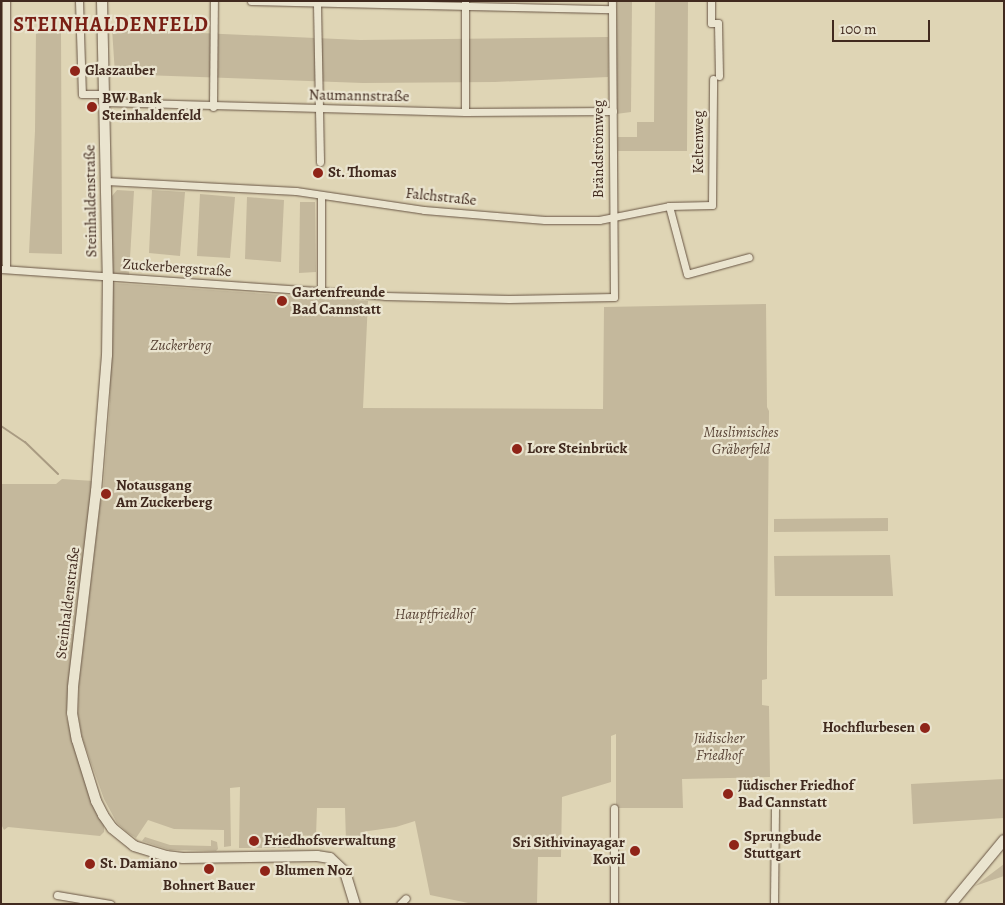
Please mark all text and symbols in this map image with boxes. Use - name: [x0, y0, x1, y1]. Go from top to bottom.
- scale bar: [835, 10, 932, 42]
- district label: STEINHALDENFELD: [11, 12, 211, 36]
- text: 100 m: [840, 19, 877, 39]
- place label: Glaszauber: [85, 62, 155, 80]
- marker: Glaszauber: [69, 65, 81, 77]
- street label: Naumannstraße: [309, 86, 409, 106]
- place label: BW Bank Steinhaldenfeld: [102, 89, 201, 124]
- street label: Brändströmweg: [590, 100, 608, 198]
- marker: BW Bank Steinhaldenfeld: [86, 101, 98, 113]
- street label: Keltenweg: [690, 110, 708, 174]
- street label: Steinhaldenstraße: [81, 144, 101, 258]
- place label: St. Thomas: [328, 164, 397, 182]
- marker: St. Thomas: [312, 167, 324, 179]
- street label: Falchstraße: [405, 184, 477, 210]
- street label: Zuckerbergstraße: [122, 255, 232, 281]
- place label: Gartenfreunde Bad Cannstatt: [292, 283, 385, 318]
- marker: Gartenfreunde Bad Cannstatt: [276, 295, 288, 307]
- park label: Zuckerberg: [150, 337, 212, 355]
- park label: Muslimisches Gräberfeld: [703, 423, 779, 458]
- place label: Lore Steinbrück: [527, 440, 627, 458]
- marker: Lore Steinbrück: [511, 443, 523, 455]
- place label: Notausgang Am Zuckerberg: [116, 476, 212, 511]
- marker: Notausgang Am Zuckerberg: [100, 488, 112, 500]
- street label: Steinhaldenstraße: [52, 546, 84, 660]
- park label: Hauptfriedhof: [395, 606, 473, 624]
- place label: Hochflurbesen: [822, 719, 915, 737]
- marker: Hochflurbesen: [919, 722, 931, 734]
- park label: Jüdischer Friedhof: [694, 729, 744, 764]
- place label: Jüdischer Friedhof Bad Cannstatt: [738, 776, 854, 811]
- marker: Jüdischer Friedhof Bad Cannstatt: [722, 788, 734, 800]
- place label: Sprungbude Stuttgart: [744, 827, 821, 862]
- place label: Friedhofsverwaltung: [264, 832, 396, 850]
- place label: Sri Sithivinayagar Kovil: [512, 833, 625, 868]
- marker: Friedhofsverwaltung: [248, 835, 260, 847]
- marker: Sprungbude Stuttgart: [728, 839, 740, 851]
- marker: Sri Sithivinayagar Kovil: [629, 845, 641, 857]
- place label: St. Damiano: [100, 855, 178, 873]
- marker: St. Damiano: [84, 858, 96, 870]
- place label: Blumen Noz: [275, 862, 352, 880]
- marker: Bohnert Bauer: [203, 863, 215, 875]
- marker: Blumen Noz: [259, 865, 271, 877]
- place label: Bohnert Bauer: [163, 877, 255, 895]

